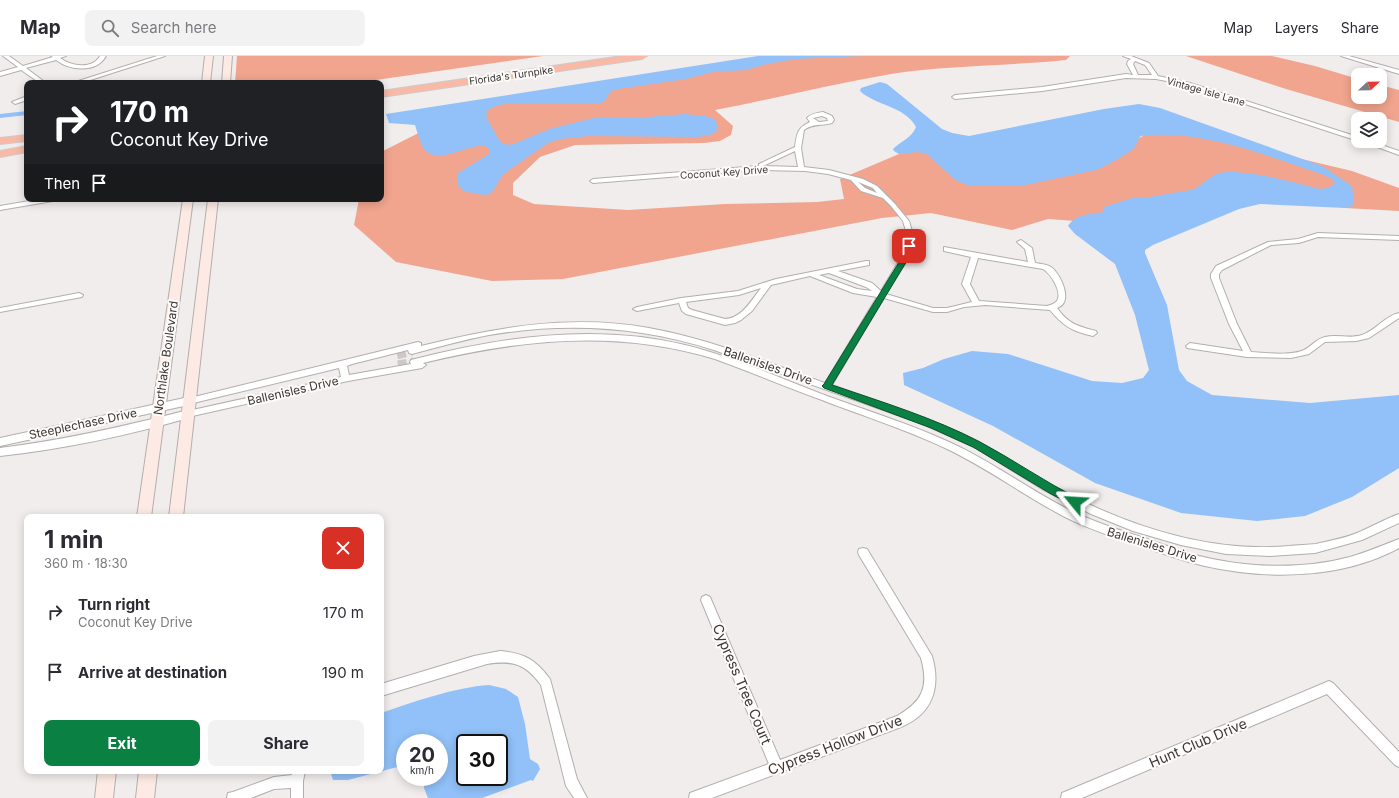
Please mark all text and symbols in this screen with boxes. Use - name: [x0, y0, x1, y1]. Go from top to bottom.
- search box: [85, 10, 365, 46]
- text: Map: [20, 16, 61, 39]
- icon: search: [99, 17, 121, 39]
- text: Search here: [131, 18, 216, 37]
- text: Map: [1224, 19, 1253, 36]
- text: Layers: [1275, 19, 1319, 36]
- text: Share: [1341, 19, 1379, 36]
- street label: Florida's Turnpike: [468, 63, 554, 87]
- north arrow: [1351, 68, 1387, 104]
- map controls: [1351, 68, 1387, 148]
- street label: Vintage Isle Lane: [1165, 74, 1247, 108]
- text: 170 m: [110, 95, 189, 129]
- icon: right: [44, 96, 96, 148]
- button: layers: [1351, 112, 1387, 148]
- text: Coconut Key Drive: [110, 129, 269, 150]
- street label: Coconut Key Drive: [680, 163, 769, 181]
- icon: arrive: [88, 172, 110, 194]
- text: Then: [44, 174, 80, 193]
- pin: [892, 229, 926, 263]
- icon: arrive: [898, 235, 920, 257]
- street label: Northlake Boulevard: [150, 300, 181, 416]
- street label: Ballenisles Drive: [722, 343, 815, 388]
- street label: Ballenisles Drive: [246, 373, 340, 408]
- street label: Steeplechase Drive: [28, 405, 138, 442]
- position arrow: [1054, 481, 1096, 523]
- street label: Ballenisles Drive: [1105, 524, 1199, 565]
- text: 1 min: [44, 525, 103, 554]
- button: close: [322, 527, 364, 569]
- text: 360 m · 18:30: [44, 555, 128, 571]
- text: Turn right: [78, 595, 150, 614]
- icon: right: [44, 601, 66, 623]
- text: 170 m: [323, 603, 364, 622]
- text: Coconut Key Drive: [78, 614, 193, 630]
- street label: Cypress Tree Court: [709, 621, 776, 747]
- icon: arrive: [44, 661, 66, 683]
- text: Arrive at destination: [78, 663, 227, 682]
- text: 190 m: [322, 663, 364, 682]
- street label: Cypress Hollow Drive: [765, 711, 904, 778]
- street label: Hunt Club Drive: [1146, 714, 1249, 771]
- button: Exit: [44, 720, 200, 766]
- button: Share: [208, 720, 364, 766]
- speed limit sign: 30: [456, 734, 508, 786]
- text: 20: [409, 743, 435, 767]
- text: km/h: [410, 764, 434, 776]

